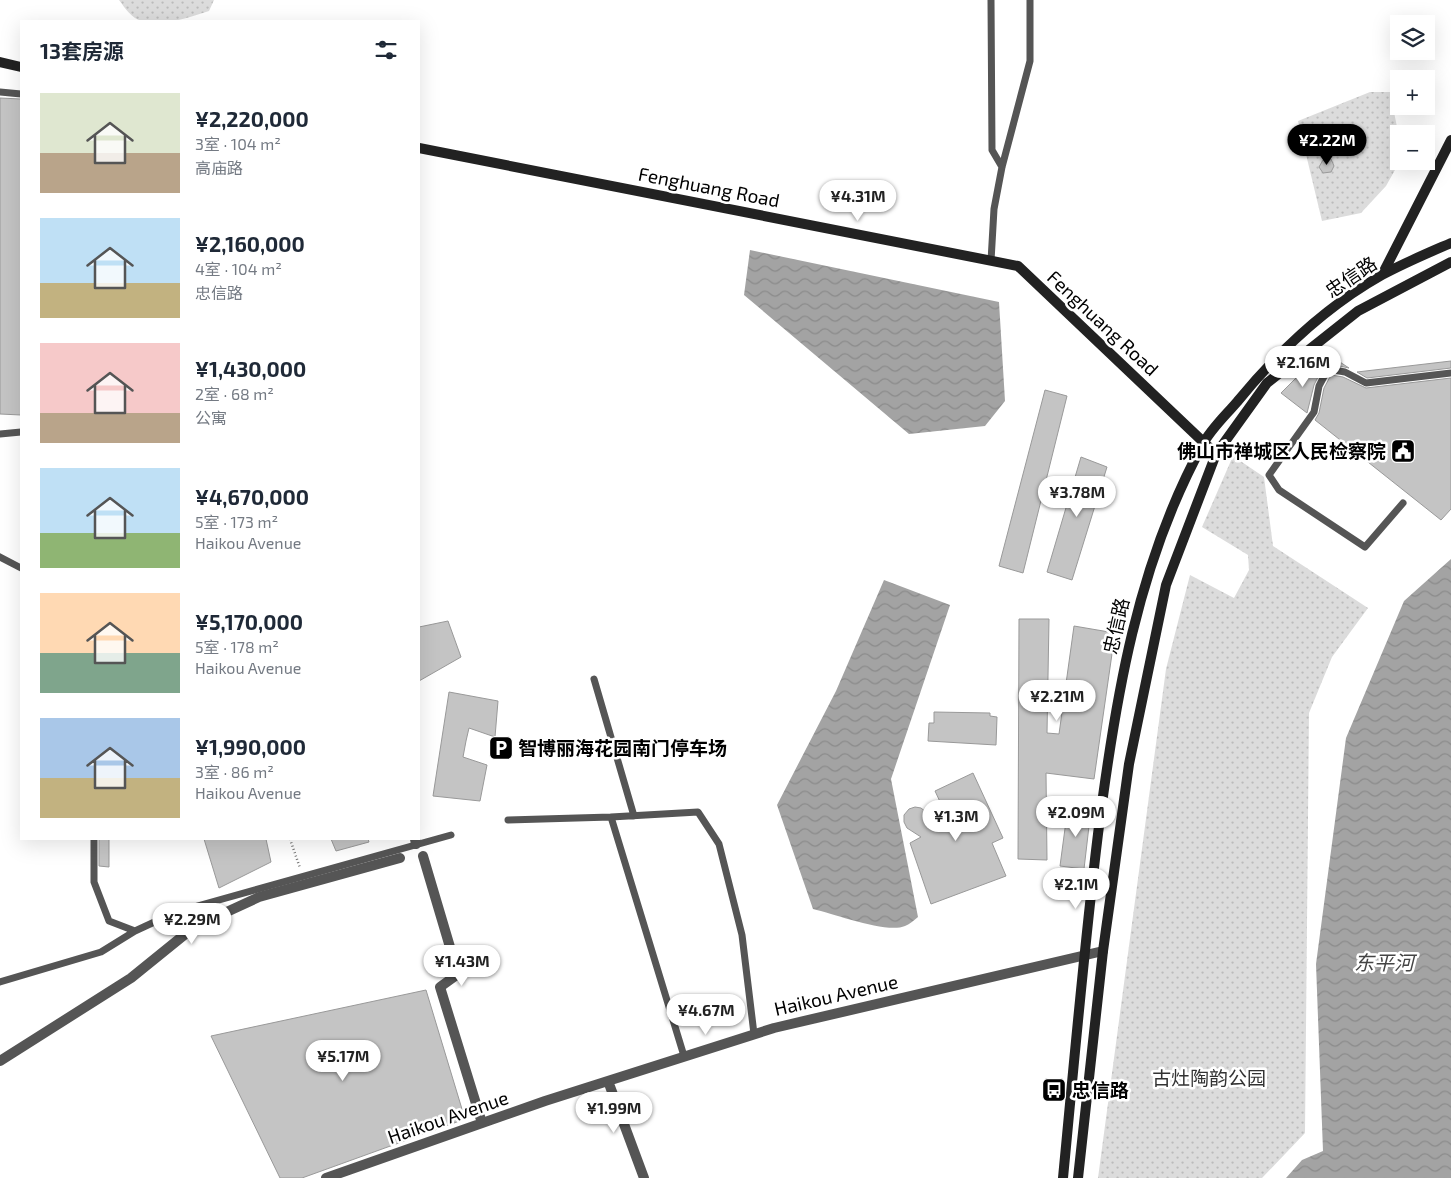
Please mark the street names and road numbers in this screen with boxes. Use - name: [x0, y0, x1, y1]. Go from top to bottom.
- street label: Fenghuang Road: [636, 162, 782, 212]
- street label: 忠信路: [1321, 251, 1381, 302]
- street label: Fenghuang Road: [1043, 265, 1164, 380]
- street label: 忠信路: [1098, 596, 1133, 656]
- street label: Haikou Avenue: [772, 969, 900, 1020]
- street label: Haikou Avenue: [384, 1085, 511, 1148]

